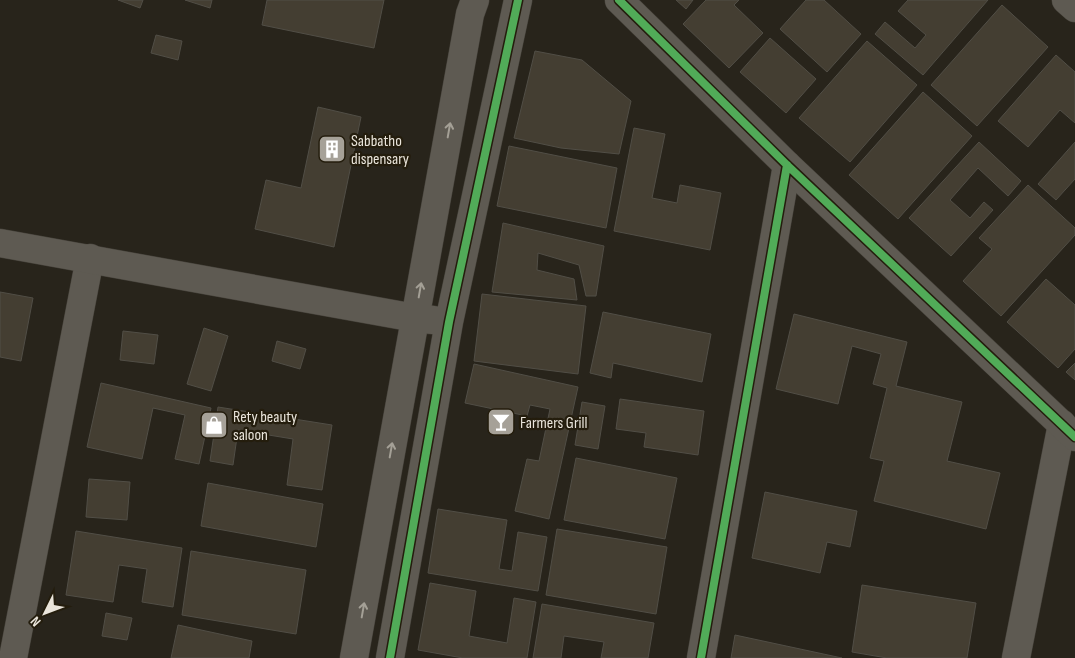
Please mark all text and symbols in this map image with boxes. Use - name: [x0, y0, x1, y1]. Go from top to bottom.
- one-way arrow: [445, 123, 454, 139]
- place label: Sabbatho dispensary: [351, 132, 409, 169]
- building icon: Sabbatho dispensary: [317, 134, 347, 164]
- one-way arrow: [416, 282, 426, 298]
- bar icon: Farmers Grill: [486, 407, 516, 437]
- place label: Rety beauty saloon: [233, 408, 297, 445]
- shop icon: Rety beauty saloon: [199, 410, 229, 440]
- place label: Farmers Grill: [520, 414, 587, 433]
- one-way arrow: [387, 442, 397, 458]
- north arrow: [20, 588, 70, 638]
- one-way arrow: [358, 602, 368, 618]
- text: N: [27, 613, 45, 630]

